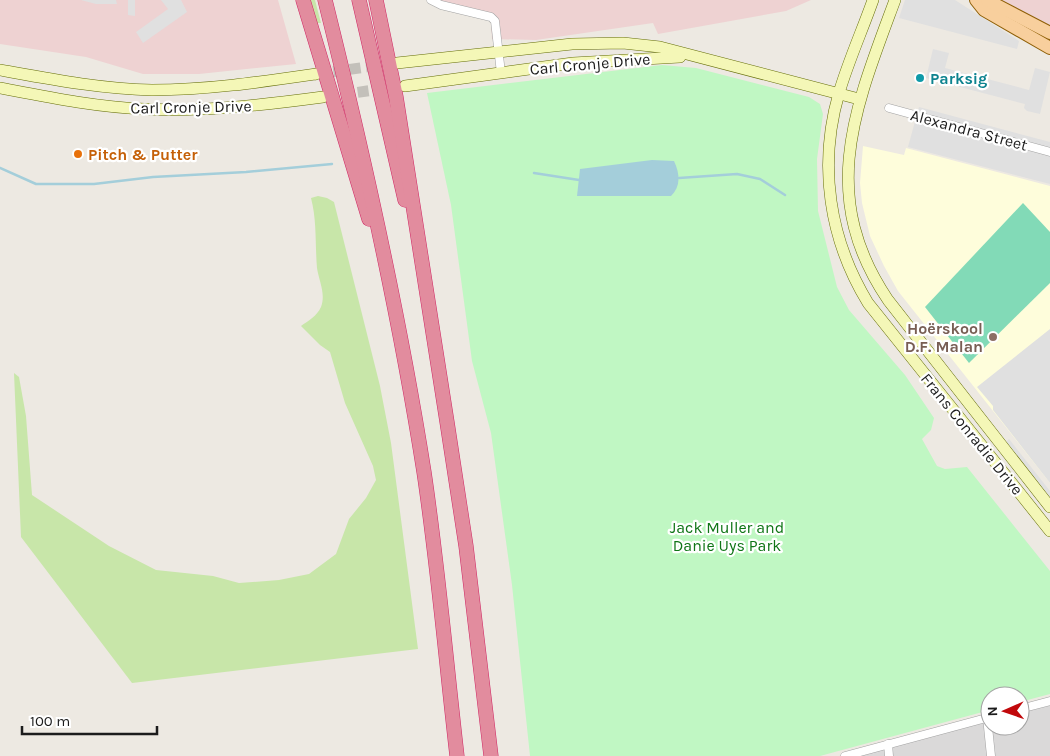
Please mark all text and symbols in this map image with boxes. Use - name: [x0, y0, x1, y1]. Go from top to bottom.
- street label: Carl Cronje Drive: [529, 49, 651, 79]
- place label: Parksig: [930, 69, 987, 88]
- marker: Parksig: [914, 72, 926, 84]
- street label: Carl Cronje Drive: [130, 96, 252, 118]
- street label: Alexandra Street: [908, 105, 1030, 155]
- place label: Pitch & Putter: [88, 145, 198, 164]
- marker: Pitch & Putter: [72, 148, 84, 160]
- place label: Hoërskool D.F. Malan: [905, 319, 983, 356]
- marker: Hoërskool D.F. Malan: [987, 331, 999, 343]
- street label: Frans Conradie Drive: [917, 369, 1027, 499]
- park label: Jack Muller and Danie Uys Park: [670, 518, 784, 555]
- north arrow: [980, 686, 1030, 736]
- scale bar: [22, 704, 158, 736]
- text: N: [984, 706, 1001, 717]
- text: 100 m: [30, 712, 70, 730]

